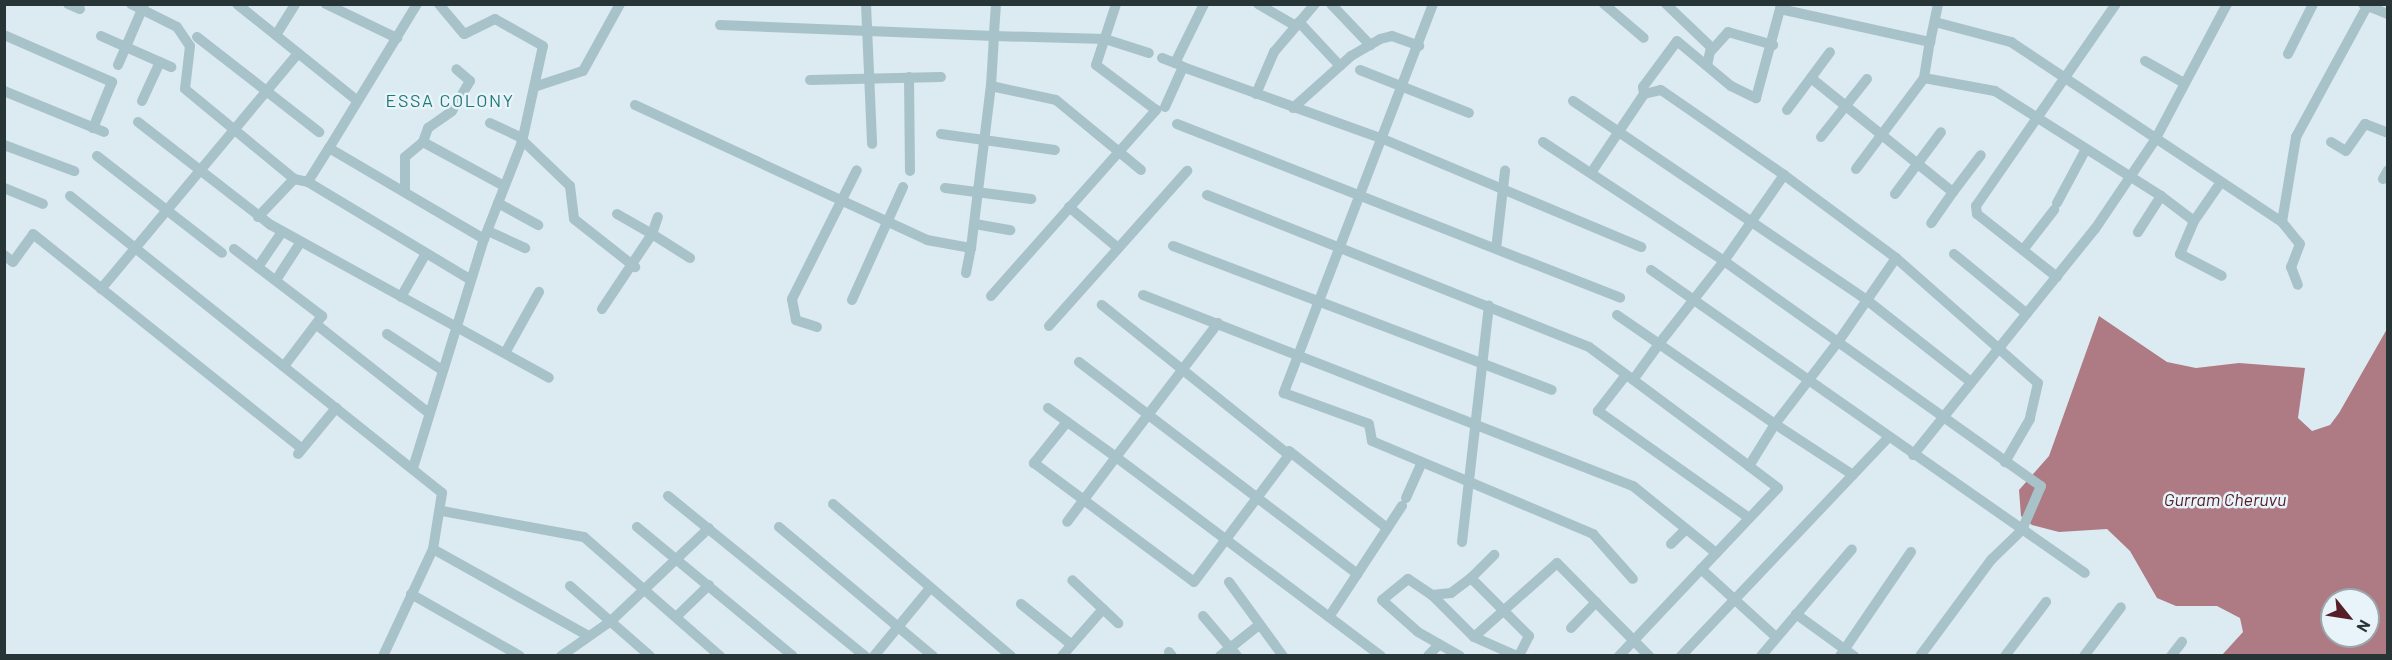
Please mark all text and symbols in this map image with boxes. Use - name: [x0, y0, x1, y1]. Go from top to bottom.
- district label: ESSA COLONY: [386, 89, 514, 111]
- water label: Gurram Cheruvu: [2164, 488, 2286, 510]
- north arrow: [2320, 588, 2380, 648]
- text: N: [2353, 617, 2375, 636]

